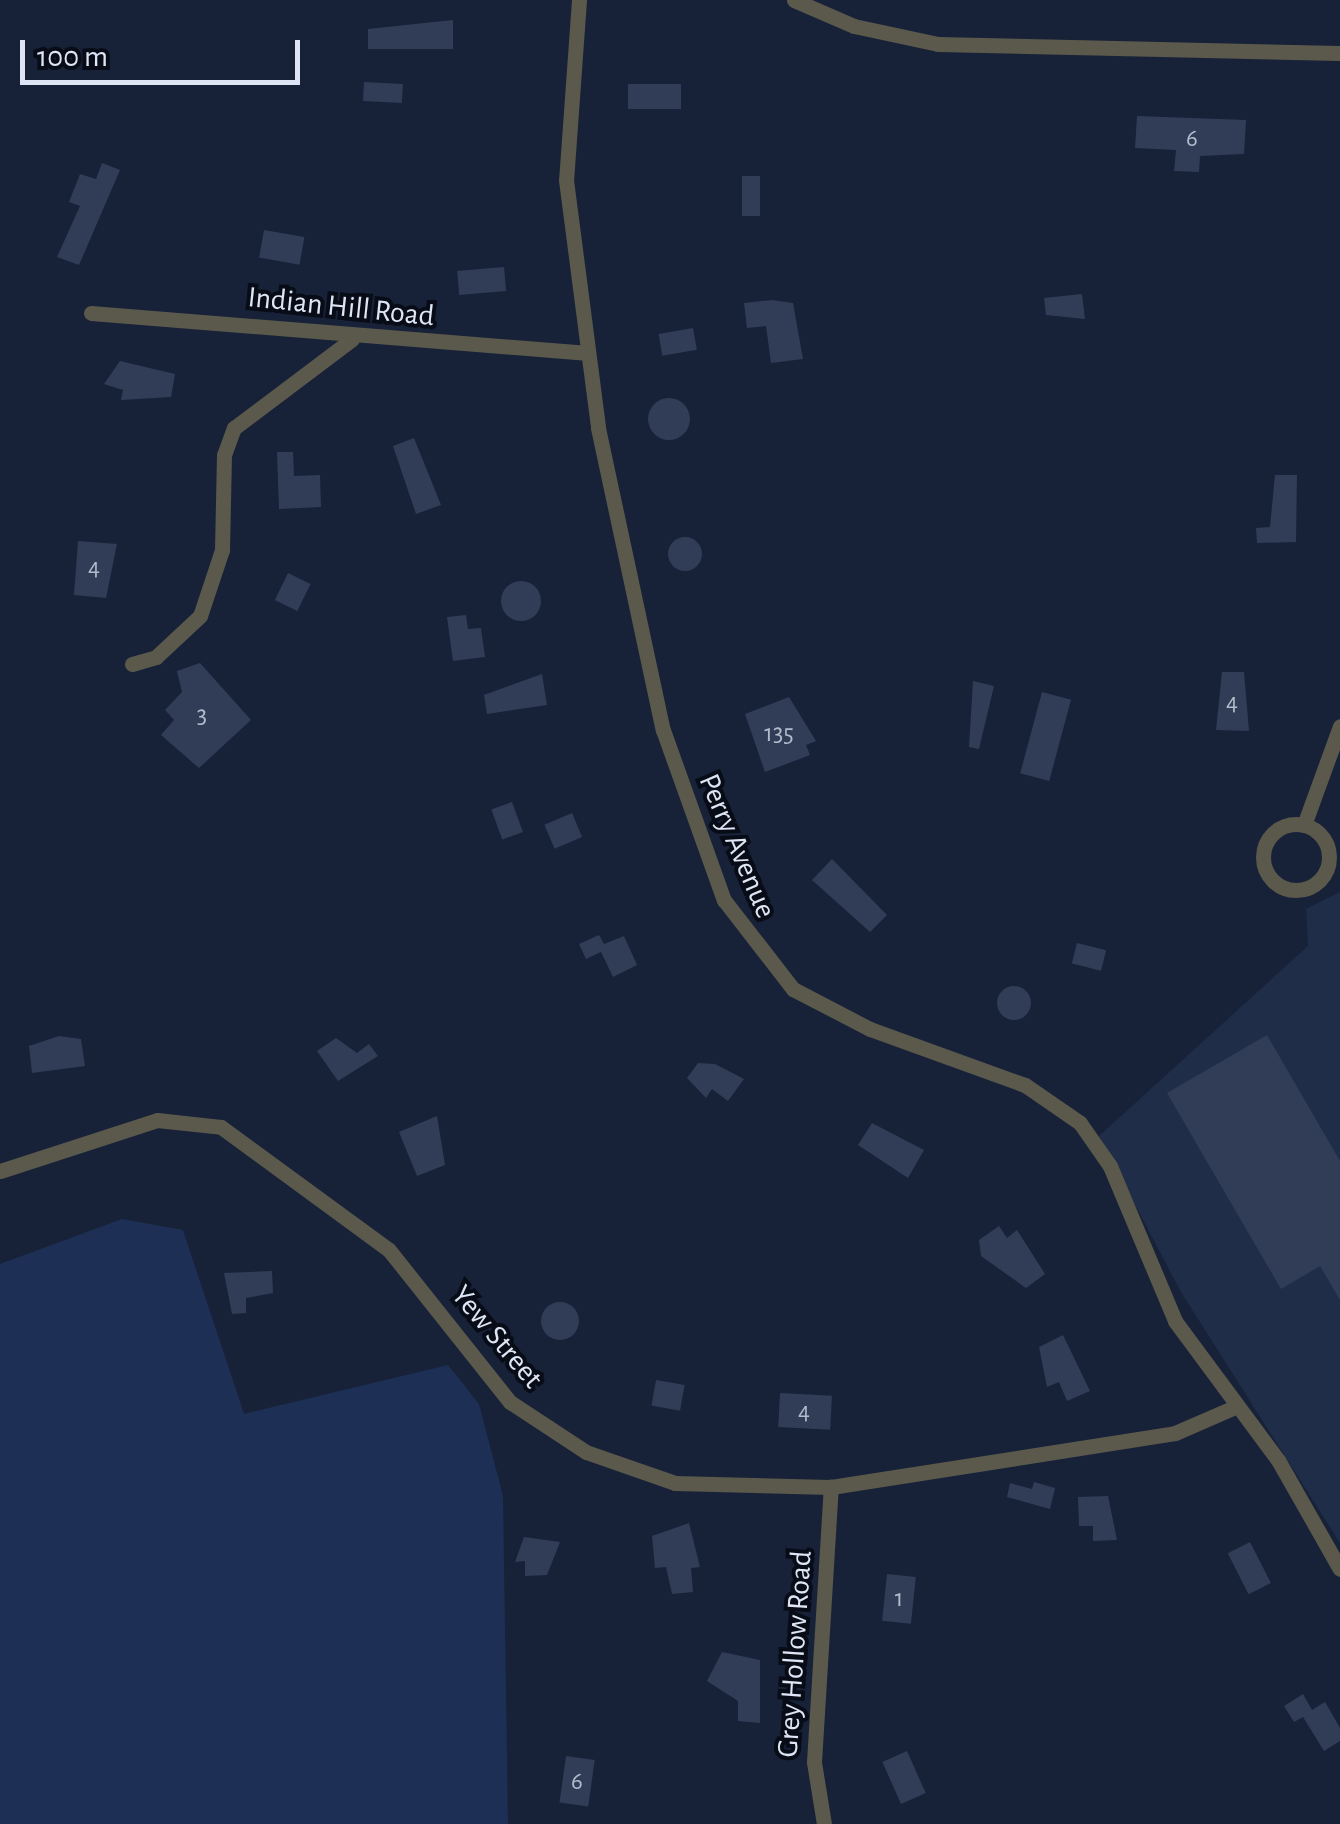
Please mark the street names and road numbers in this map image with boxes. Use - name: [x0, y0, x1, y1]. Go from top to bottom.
- street label: Indian Hill Road: [246, 279, 436, 335]
- street label: Perry Avenue: [691, 768, 783, 924]
- street label: Yew Street: [444, 1278, 550, 1396]
- street label: Grey Hollow Road: [770, 1549, 820, 1759]

